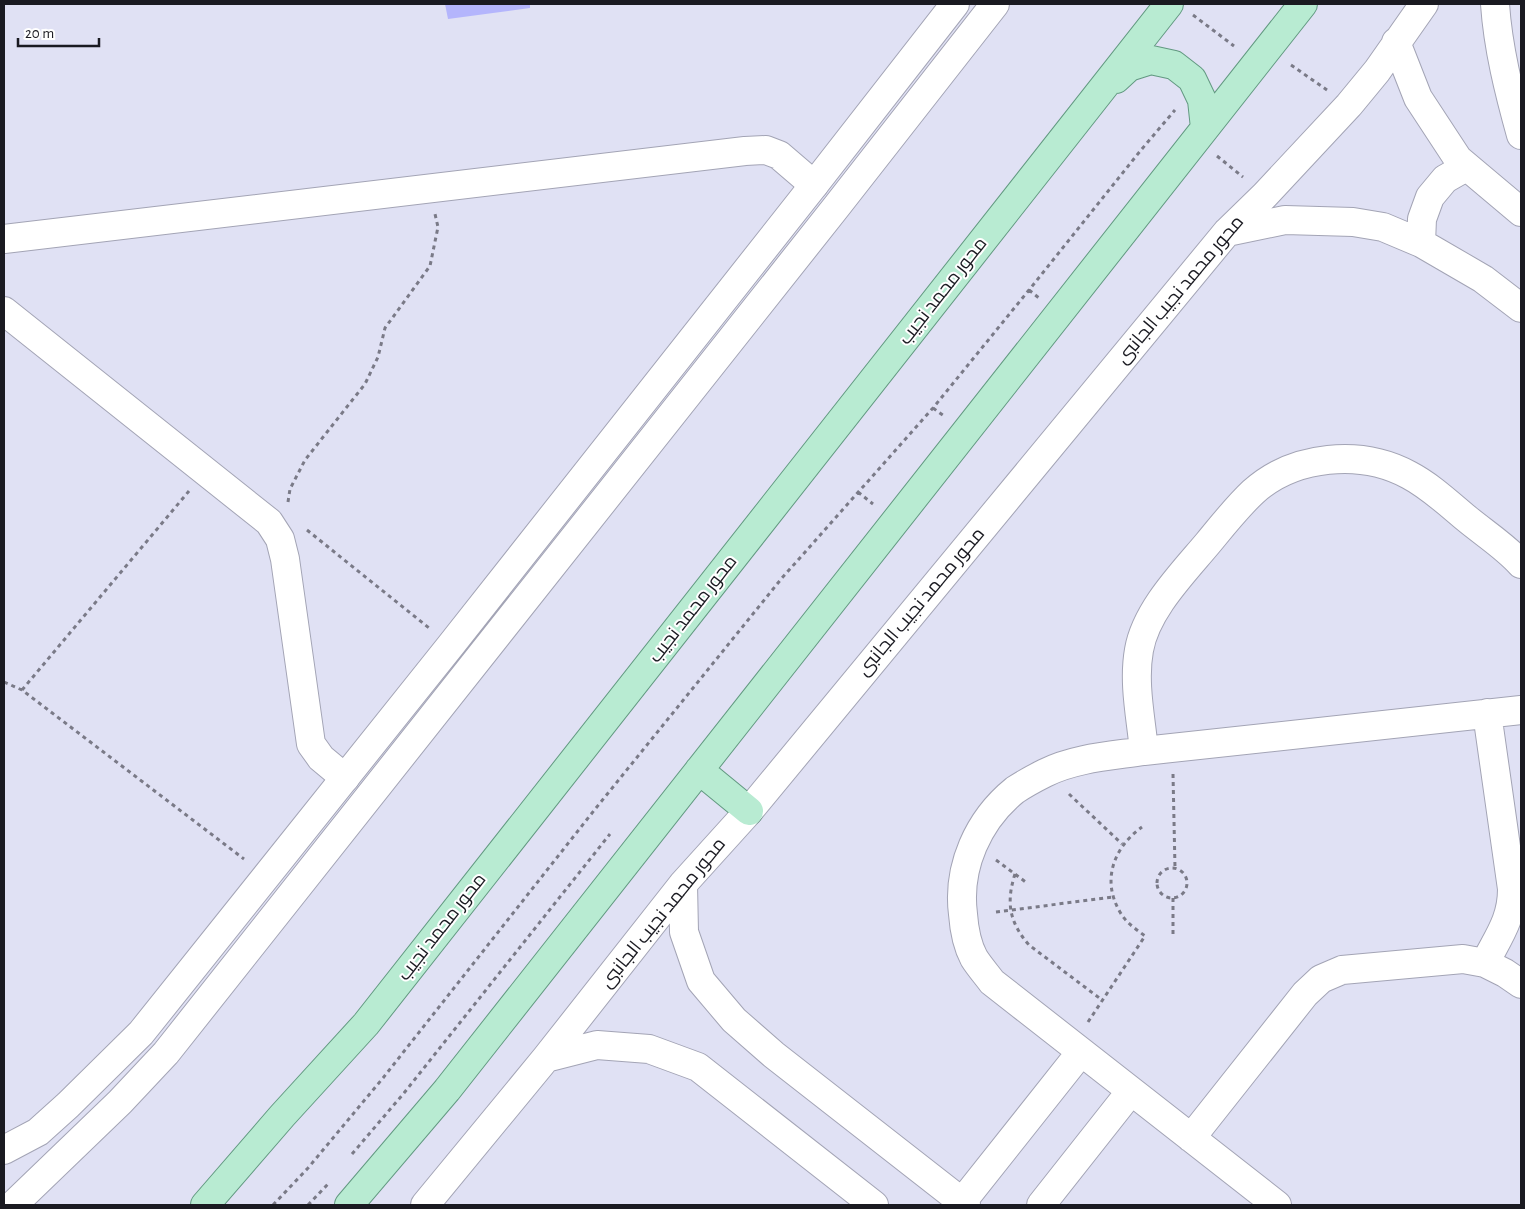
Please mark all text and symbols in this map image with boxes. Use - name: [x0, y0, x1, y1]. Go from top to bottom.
- scale bar: [18, 15, 99, 47]
- text: 20 m: [25, 26, 54, 41]
- street label: محور محمد نجيب الجانبى: [1113, 212, 1248, 368]
- street label: محور محمد نجيب: [895, 234, 991, 349]
- street label: محور محمد نجيب الجانبى: [854, 524, 989, 680]
- street label: محور محمد نجيب: [645, 552, 741, 667]
- street label: محور محمد نجيب الجانبى: [597, 834, 730, 992]
- street label: محور محمد نجيب: [394, 870, 490, 985]

